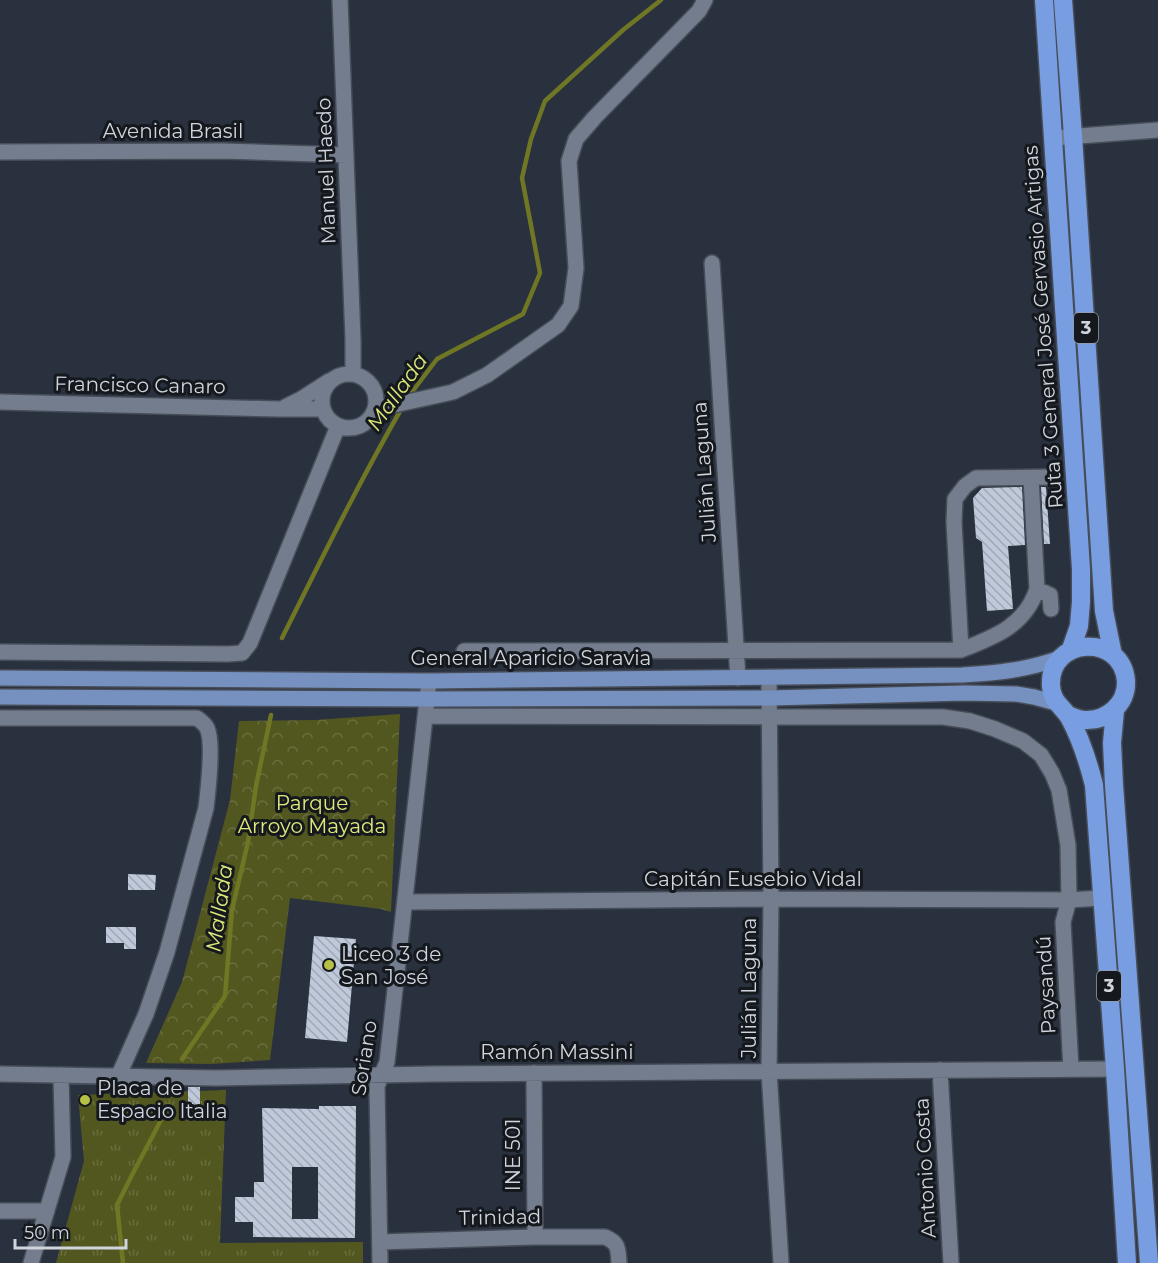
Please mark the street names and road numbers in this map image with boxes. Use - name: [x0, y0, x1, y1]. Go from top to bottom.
- street label: Manuel Haedo: [311, 97, 341, 245]
- street label: Avenida Brasil: [103, 119, 243, 143]
- street label: Ruta 3 General José Gervasio Artigas: [1018, 144, 1068, 509]
- road number: 3: [1074, 313, 1098, 343]
- street label: Francisco Canaro: [54, 372, 226, 398]
- street label: Julián Laguna: [687, 401, 721, 544]
- street label: General Aparicio Saravia: [411, 646, 651, 670]
- street label: Capitán Eusebio Vidal: [644, 867, 862, 891]
- street label: Julián Laguna: [737, 918, 761, 1059]
- street label: Paysandú: [1031, 935, 1061, 1035]
- road number: 3: [1097, 971, 1121, 1001]
- street label: Soriano: [346, 1019, 382, 1097]
- street label: Ramón Massini: [480, 1040, 634, 1064]
- street label: Antonio Costa: [909, 1097, 941, 1239]
- street label: INE 501: [501, 1119, 525, 1191]
- street label: Trinidad: [459, 1204, 541, 1230]

